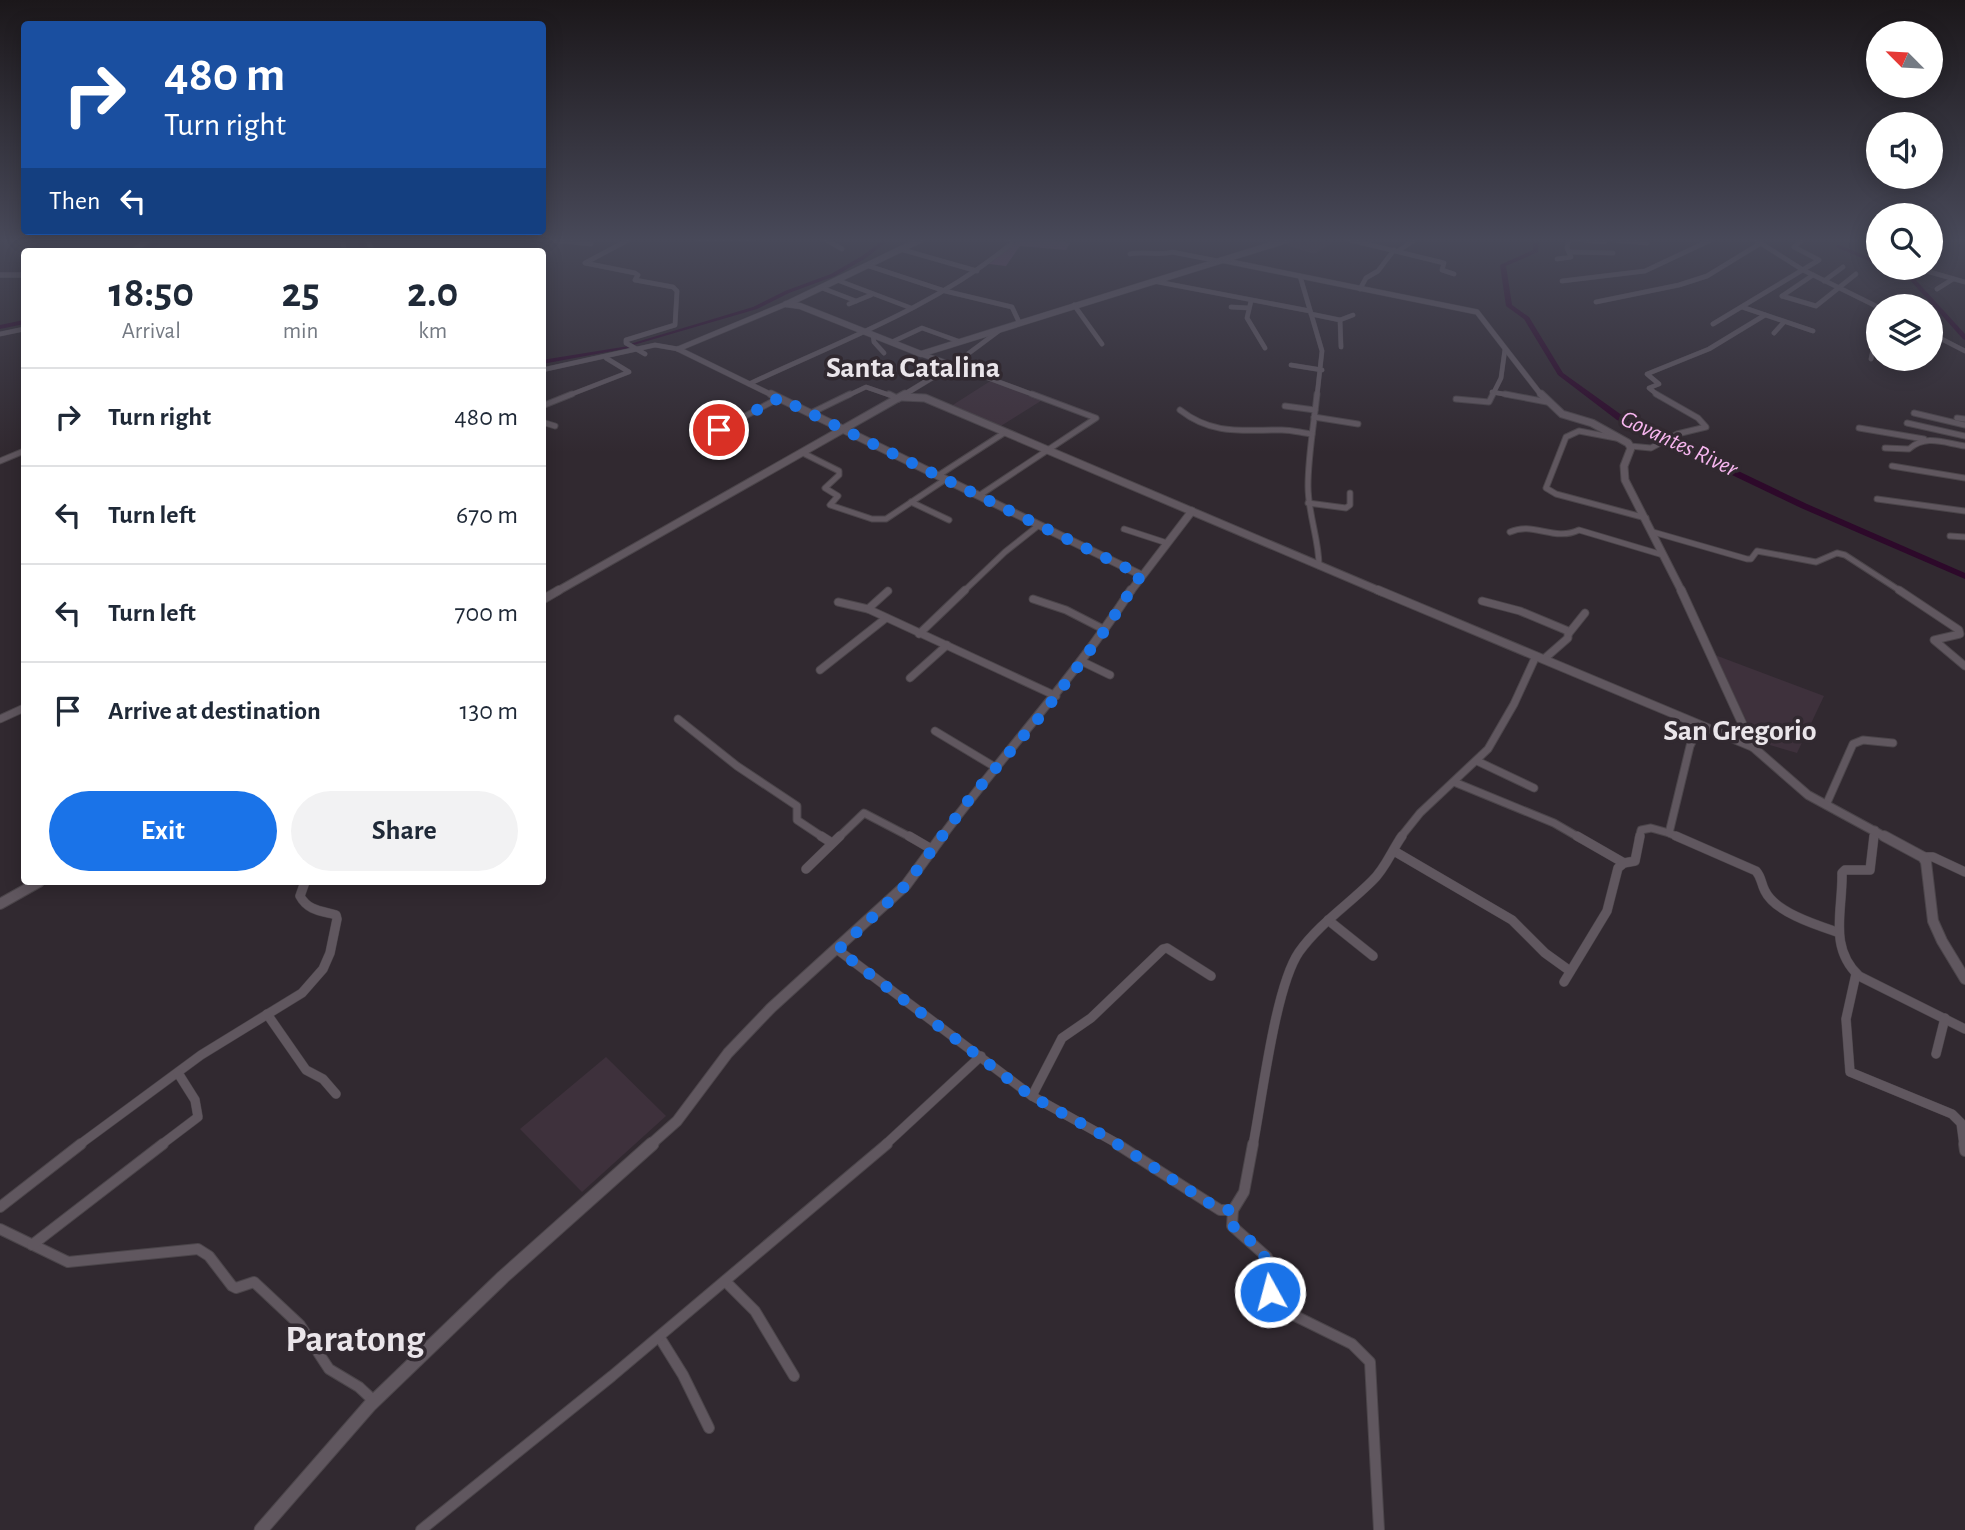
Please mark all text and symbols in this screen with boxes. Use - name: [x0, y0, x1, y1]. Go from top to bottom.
- north arrow: [1866, 21, 1942, 98]
- map controls: [1866, 21, 1943, 371]
- icon: right: [49, 49, 140, 140]
- text: 480 m: [164, 51, 285, 100]
- text: Turn right: [164, 109, 286, 141]
- button: sound: [1866, 112, 1943, 189]
- icon: left: [114, 182, 152, 220]
- text: Then: [49, 188, 100, 214]
- button: search: [1866, 203, 1943, 280]
- text: 18:50: [109, 272, 194, 314]
- text: 25: [282, 272, 320, 314]
- text: 2.0: [407, 272, 458, 314]
- button: layers: [1866, 294, 1943, 371]
- text: Arrival: [122, 320, 181, 343]
- text: min: [283, 320, 319, 343]
- text: km: [418, 320, 447, 343]
- district label: Santa Catalina: [826, 353, 1000, 383]
- icon: right: [49, 398, 87, 436]
- pin: [689, 400, 749, 460]
- text: Turn right: [108, 404, 211, 430]
- text: 480 m: [454, 404, 518, 430]
- water label: Govantes River: [1617, 406, 1742, 482]
- icon: arrive: [700, 411, 738, 449]
- icon: left: [49, 496, 87, 534]
- text: Turn left: [108, 502, 196, 528]
- text: 670 m: [456, 502, 518, 528]
- icon: left: [49, 594, 87, 632]
- text: Turn left: [108, 600, 196, 626]
- text: 700 m: [455, 600, 518, 626]
- icon: arrive: [49, 692, 87, 730]
- text: Arrive at destination: [108, 698, 321, 724]
- text: 130 m: [460, 698, 518, 724]
- district label: San Gregorio: [1663, 716, 1817, 746]
- button: Exit: [49, 791, 277, 871]
- button: Share: [291, 791, 518, 871]
- position arrow: [1233, 1255, 1307, 1329]
- district label: Paratong: [285, 1321, 426, 1359]

